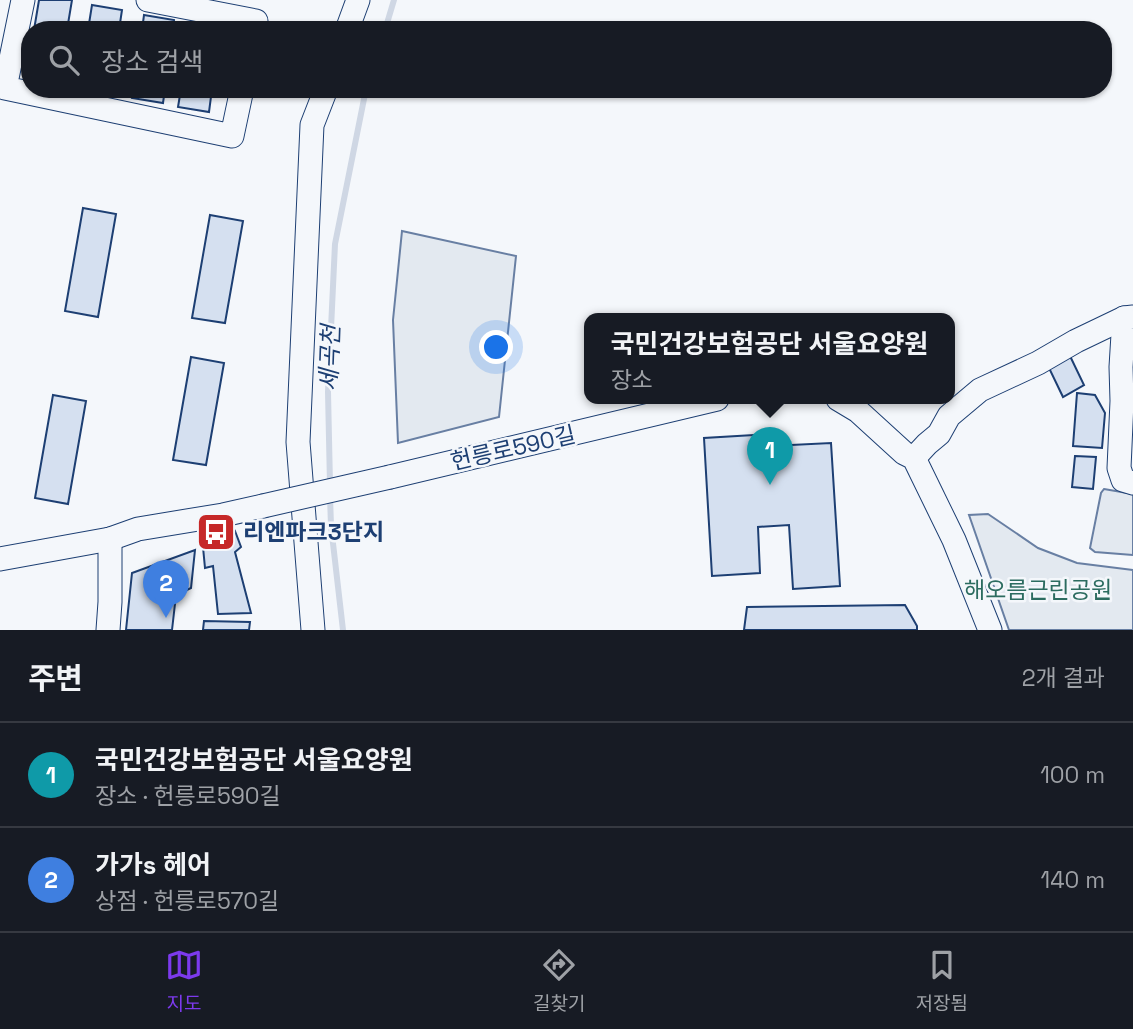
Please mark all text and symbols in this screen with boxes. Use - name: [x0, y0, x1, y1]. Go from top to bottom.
- search box: [21, 21, 1112, 98]
- icon: search: [45, 41, 83, 79]
- text: 장소 검색: [101, 45, 203, 79]
- popup: [584, 313, 955, 404]
- water label: 세곡천: [313, 321, 346, 392]
- text: 국민건강보험공단 서울요양원: [611, 327, 928, 361]
- your location: [479, 330, 513, 364]
- text: 장소: [611, 365, 653, 395]
- street label: 헌릉로590길: [448, 419, 578, 477]
- pin: 1: [747, 427, 793, 485]
- bus stop icon: 리엔파크3단지: [195, 511, 237, 553]
- place label: 리엔파크3단지: [243, 517, 384, 547]
- pin: 2: [143, 560, 189, 618]
- park label: 해오름근린공원: [964, 575, 1112, 605]
- text: 주변: [28, 659, 83, 698]
- text: 2개 결과: [1022, 663, 1105, 693]
- text: 국민건강보험공단 서울요양원: [95, 743, 413, 777]
- text: 1: [46, 760, 56, 790]
- text: 100 m: [1040, 760, 1105, 790]
- text: 장소 · 헌릉로590길: [95, 781, 281, 811]
- text: 가가s 헤어: [95, 848, 211, 882]
- text: 2: [44, 865, 58, 895]
- text: 140 m: [1041, 865, 1105, 895]
- text: 상점 · 헌릉로570길: [95, 886, 279, 916]
- tab: 지도: [165, 946, 203, 1016]
- tab: 길찾기: [533, 946, 586, 1016]
- tab: 저장됨: [916, 946, 968, 1016]

